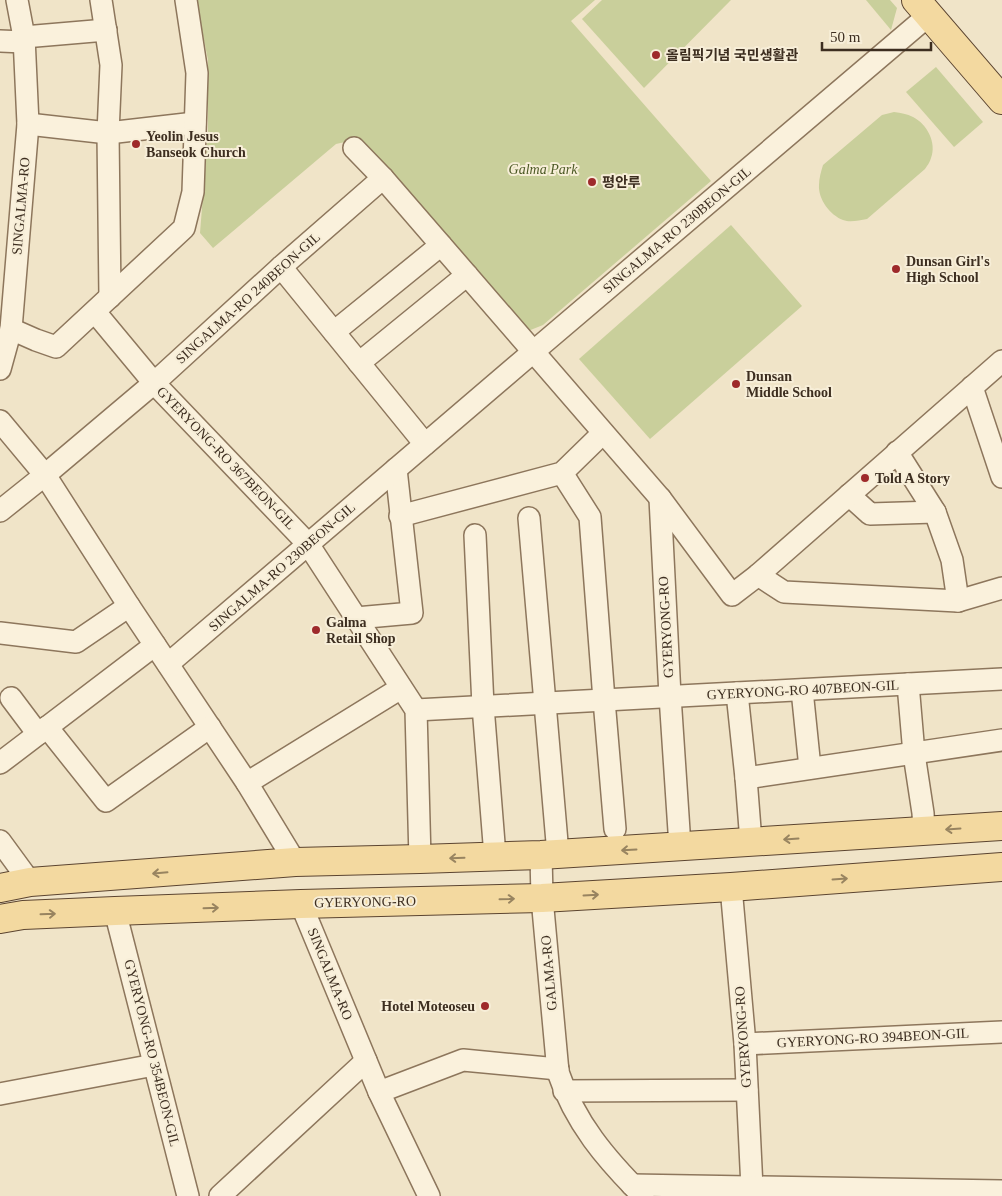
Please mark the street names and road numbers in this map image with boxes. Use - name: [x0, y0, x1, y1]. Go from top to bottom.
- street label: SINGALMA-RO: [9, 157, 33, 255]
- street label: SINGALMA-RO 230BEON-GIL: [600, 164, 754, 296]
- street label: SINGALMA-RO 240BEON-GIL: [173, 229, 323, 367]
- street label: GYERYONG-RO 367BEON-GIL: [154, 384, 298, 532]
- street label: SINGALMA-RO 230BEON-GIL: [206, 499, 358, 635]
- street label: GYERYONG-RO: [656, 576, 676, 678]
- street label: GYERYONG-RO 407BEON-GIL: [706, 677, 900, 703]
- street label: GYERYONG-RO: [314, 894, 416, 910]
- street label: SINGALMA-RO: [305, 926, 355, 1022]
- street label: GALMA-RO: [538, 935, 560, 1011]
- street label: GYERYONG-RO 354BEON-GIL: [121, 958, 183, 1148]
- street label: GYERYONG-RO: [732, 986, 754, 1088]
- street label: GYERYONG-RO 394BEON-GIL: [776, 1025, 970, 1051]

